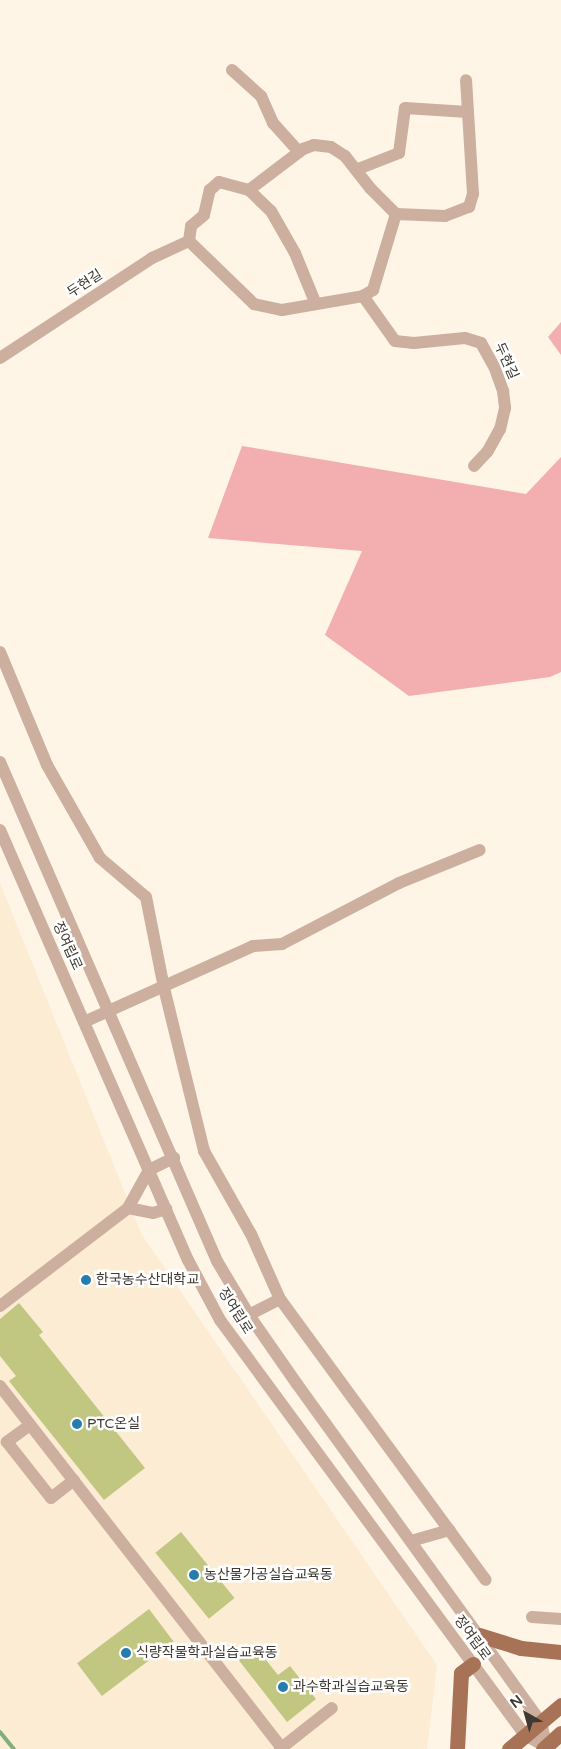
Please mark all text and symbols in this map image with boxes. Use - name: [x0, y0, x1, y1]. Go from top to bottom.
- street label: 두현길: [64, 266, 106, 302]
- street label: 두현길: [490, 340, 522, 382]
- street label: 정여립로: [49, 919, 85, 973]
- place label: 한국농수산대학교: [96, 1272, 199, 1288]
- marker: 한국농수산대학교: [80, 1274, 92, 1286]
- street label: 정여립로: [214, 1285, 256, 1337]
- place label: PTC온실: [87, 1416, 140, 1432]
- marker: PTC온실: [71, 1418, 83, 1430]
- place label: 농산물가공실습교육동: [204, 1567, 333, 1583]
- marker: 농산물가공실습교육동: [188, 1569, 200, 1581]
- street label: 정여립로: [450, 1612, 494, 1664]
- place label: 식량작물학과실습교육동: [136, 1645, 278, 1661]
- marker: 식량작물학과실습교육동: [120, 1647, 132, 1659]
- place label: 과수학과실습교육동: [293, 1679, 409, 1695]
- marker: 과수학과실습교육동: [277, 1681, 289, 1693]
- north arrow: [501, 1689, 551, 1739]
- text: N: [507, 1692, 526, 1712]

